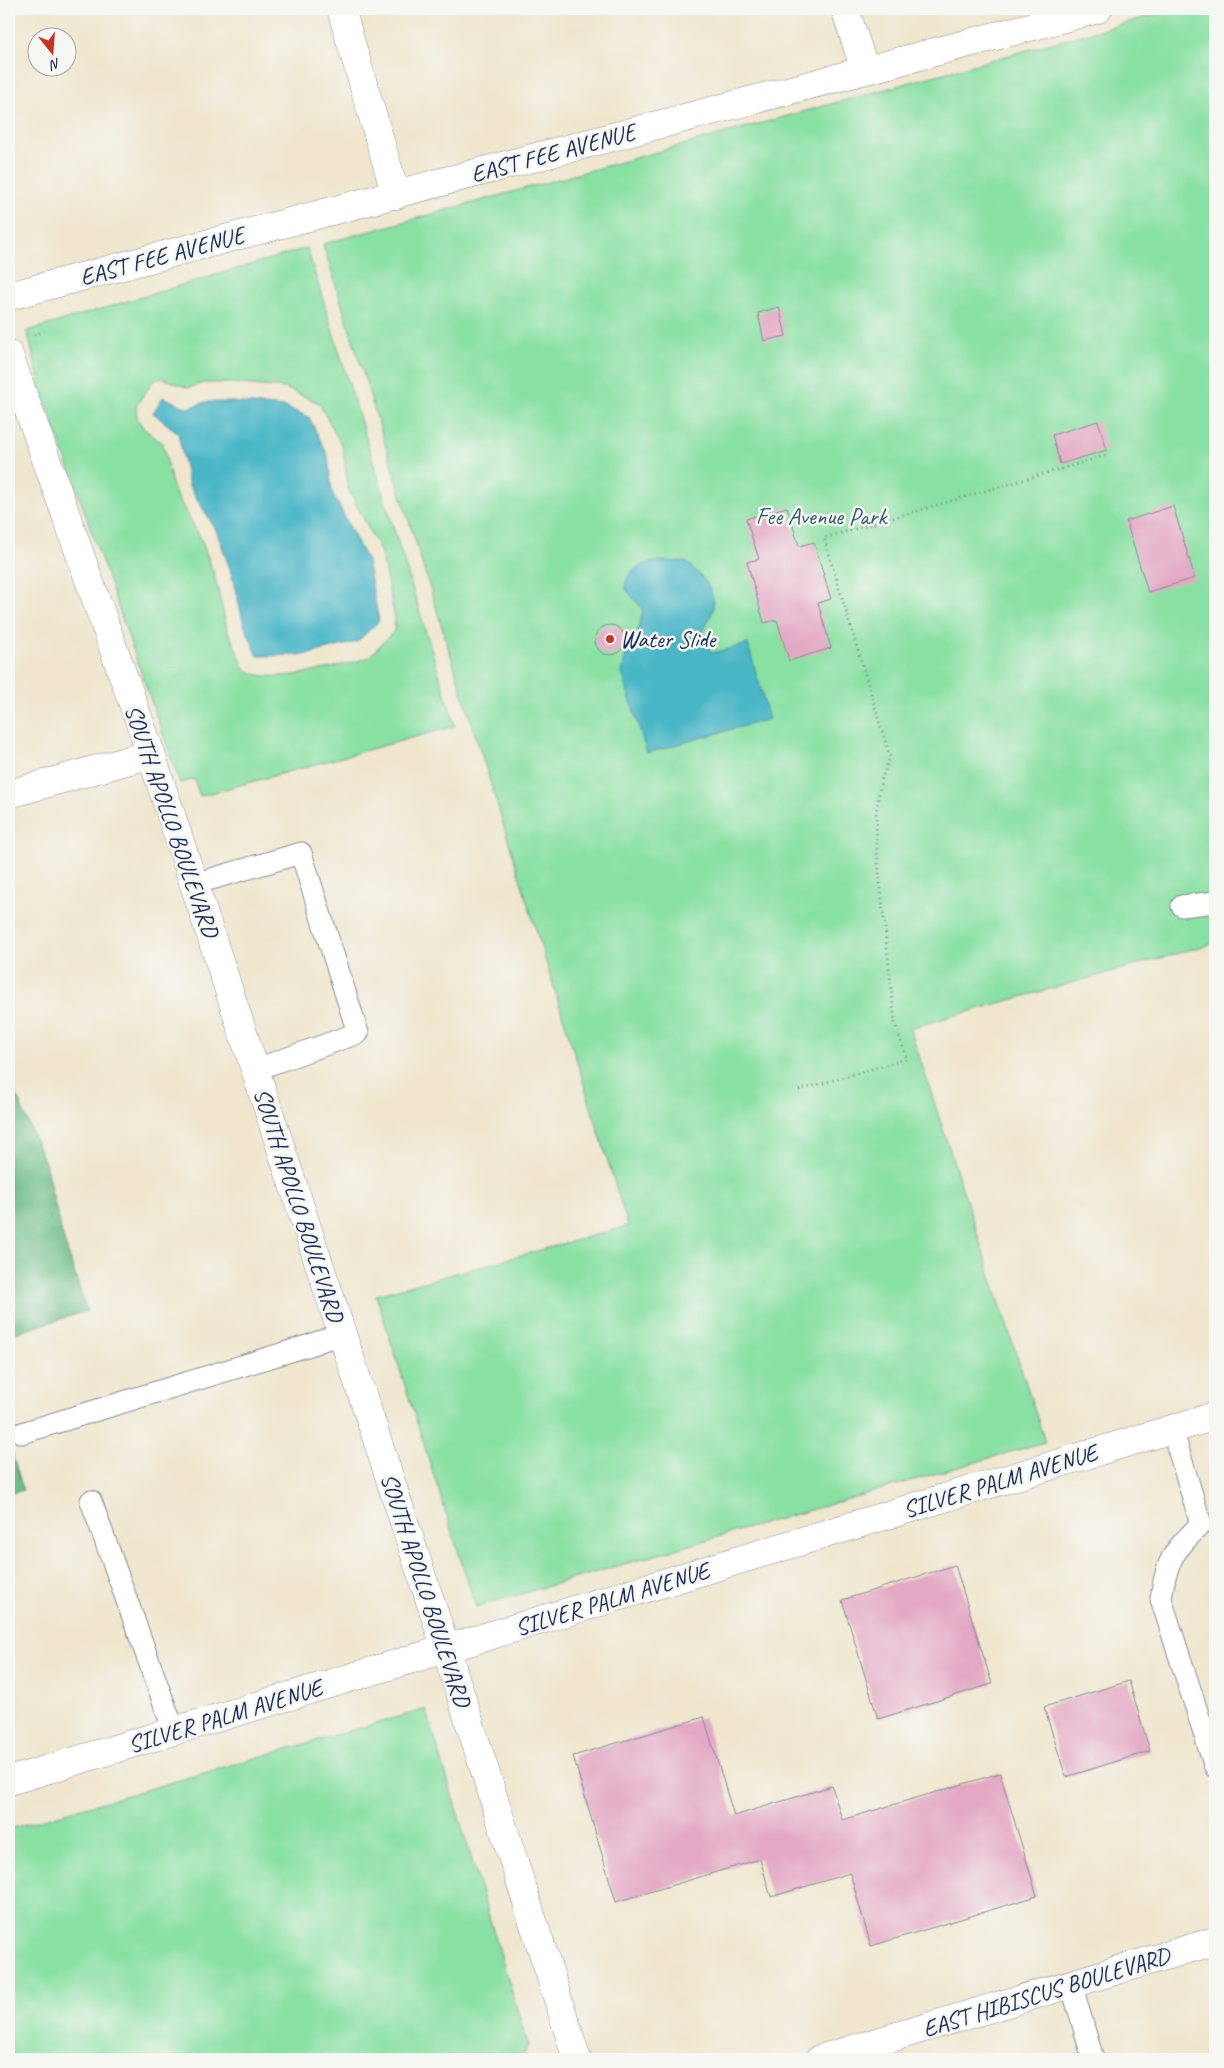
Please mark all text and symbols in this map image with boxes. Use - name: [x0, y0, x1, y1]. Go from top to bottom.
- north arrow: [28, 28, 78, 78]
- text: N: [47, 55, 62, 74]
- street label: EAST FEE AVENUE: [468, 116, 641, 189]
- street label: EAST FEE AVENUE: [77, 219, 250, 292]
- park label: Fee Avenue Park: [756, 501, 888, 531]
- place label: Water Slide: [620, 624, 718, 654]
- marker: Water Slide: [604, 633, 616, 645]
- street label: SOUTH APOLLO BOULEVARD: [118, 701, 227, 943]
- street label: SOUTH APOLLO BOULEVARD: [247, 1084, 352, 1328]
- street label: SILVER PALM AVENUE: [899, 1436, 1104, 1525]
- street label: SOUTH APOLLO BOULEVARD: [374, 1469, 479, 1713]
- street label: SILVER PALM AVENUE: [511, 1554, 716, 1643]
- street label: SILVER PALM AVENUE: [124, 1671, 329, 1760]
- street label: EAST HIBISCUS BOULEVARD: [919, 1940, 1175, 2044]

